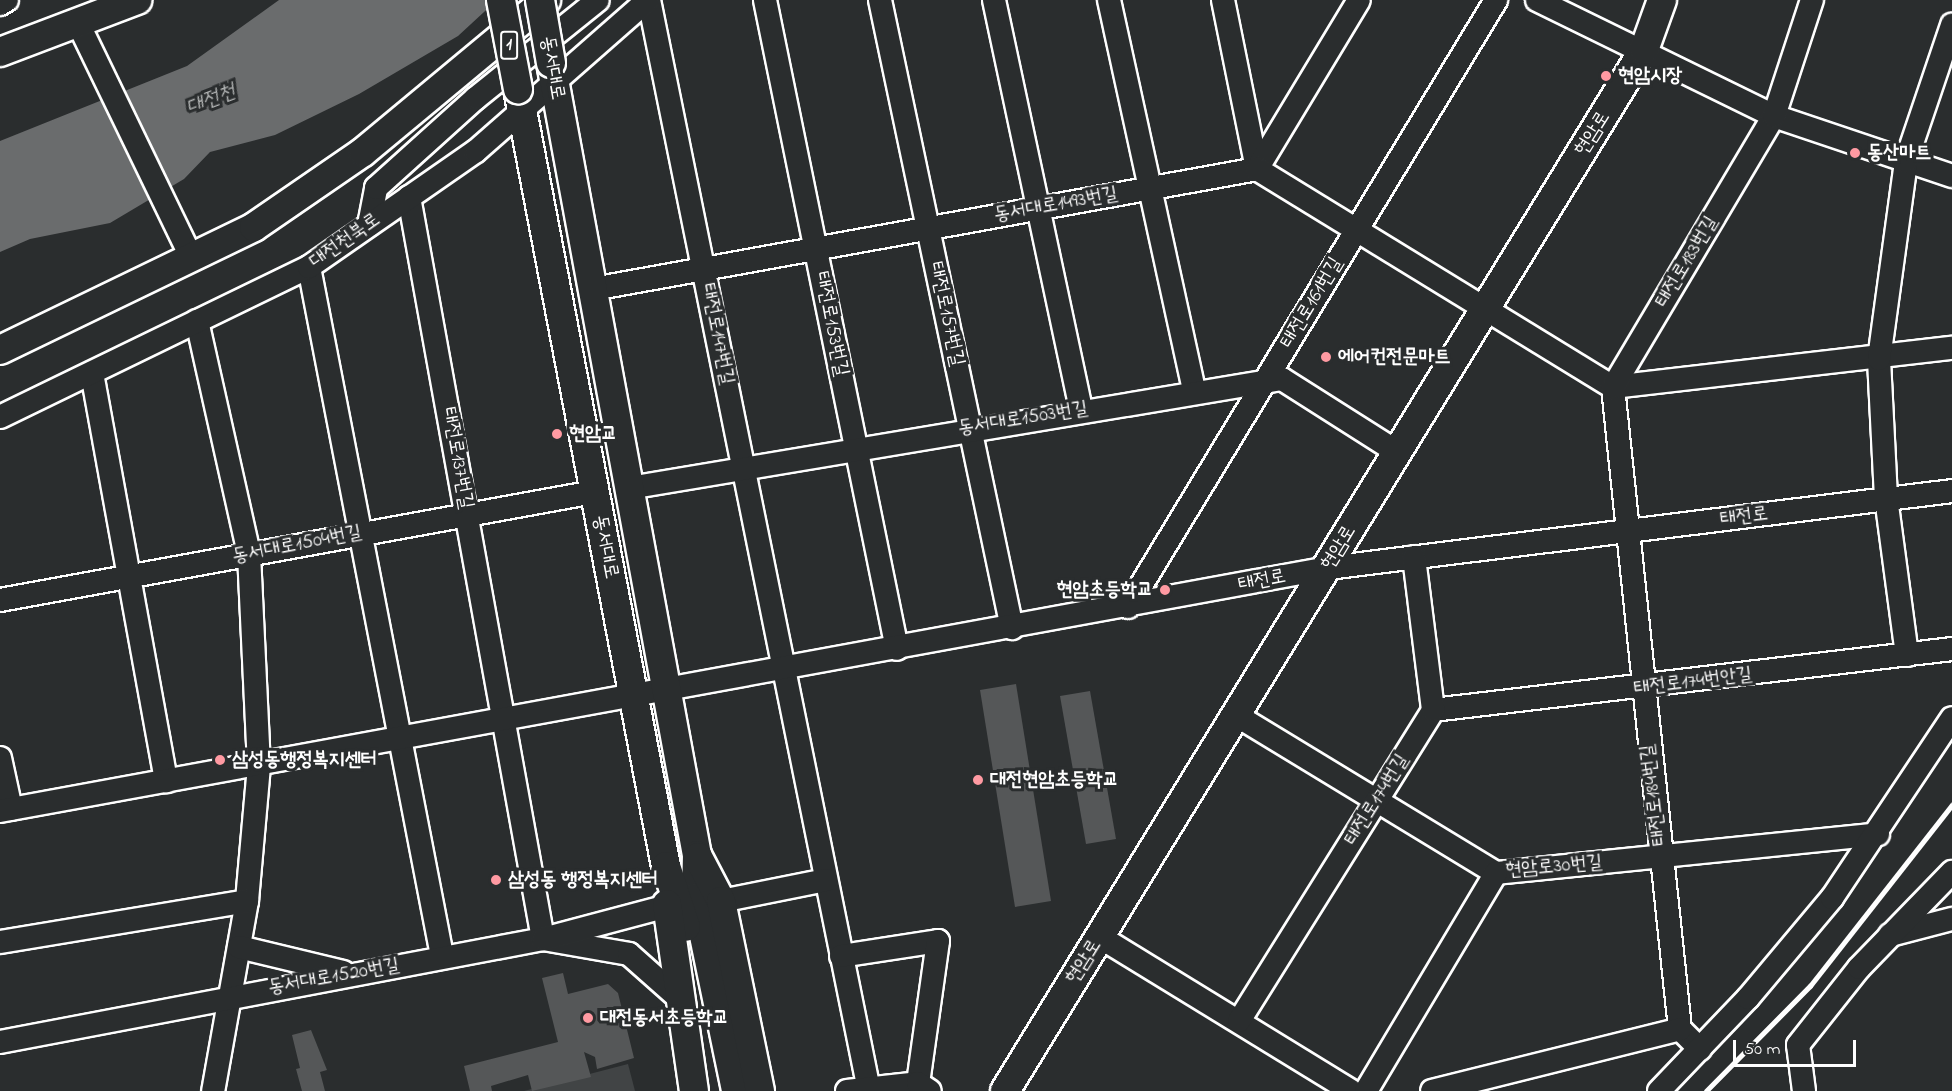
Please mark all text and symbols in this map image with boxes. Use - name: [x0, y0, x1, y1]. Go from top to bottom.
- road number: 1: [500, 30, 518, 60]
- street label: 동서대로: [535, 34, 569, 102]
- place label: 현암시장: [1618, 64, 1682, 88]
- marker: 현암시장: [1599, 69, 1613, 83]
- water label: 대전천: [183, 79, 239, 121]
- street label: 현암로: [1570, 107, 1616, 161]
- place label: 동산마트: [1867, 141, 1931, 165]
- marker: 동산마트: [1848, 146, 1862, 160]
- street label: 동서대로1493번길: [992, 182, 1120, 228]
- street label: 대전천북로: [305, 208, 385, 274]
- street label: 태전로183번길: [1650, 212, 1724, 312]
- street label: 태전로161번길: [1275, 253, 1349, 353]
- street label: 태전로157번길: [923, 259, 969, 369]
- street label: 태전로153번길: [809, 269, 853, 379]
- street label: 태전로147번길: [695, 281, 739, 387]
- place label: 에어컨전문마트: [1338, 345, 1451, 369]
- marker: 에어컨전문마트: [1319, 350, 1333, 364]
- street label: 동서대로1503번길: [956, 397, 1090, 441]
- street label: 태전로137번길: [436, 405, 478, 511]
- place label: 현암교: [569, 422, 617, 446]
- marker: 현암교: [550, 427, 564, 441]
- street label: 태전로: [1719, 502, 1769, 532]
- street label: 동서대로: [587, 513, 623, 581]
- street label: 동서대로1504번길: [230, 521, 364, 569]
- street label: 현암로: [1316, 521, 1362, 575]
- street label: 태전로: [1236, 565, 1288, 597]
- place label: 현암초등학교: [1056, 578, 1153, 602]
- marker: 현암초등학교: [1158, 583, 1172, 597]
- street label: 태전로174번안길: [1632, 663, 1754, 701]
- street label: 태전로184번길: [1636, 743, 1672, 847]
- place label: 삼성동행정복지센터: [232, 748, 377, 772]
- street label: 태전로174번길: [1339, 750, 1415, 850]
- marker: 삼성동행정복지센터: [213, 753, 227, 767]
- place label: 대전현암초등학교: [990, 768, 1119, 792]
- marker: 대전현암초등학교: [971, 773, 985, 787]
- street label: 현암로30번길: [1504, 851, 1604, 883]
- place label: 삼성동 행정복지센터: [508, 868, 658, 892]
- marker: 삼성동 행정복지센터: [489, 873, 503, 887]
- street label: 현암로: [1061, 935, 1107, 989]
- street label: 동서대로1520번길: [266, 954, 402, 1000]
- place label: 대전동서초등학교: [600, 1006, 729, 1030]
- marker: 대전동서초등학교: [581, 1011, 595, 1025]
- scale bar: [1736, 1028, 1859, 1066]
- text: 50 m: [1744, 1037, 1781, 1063]

